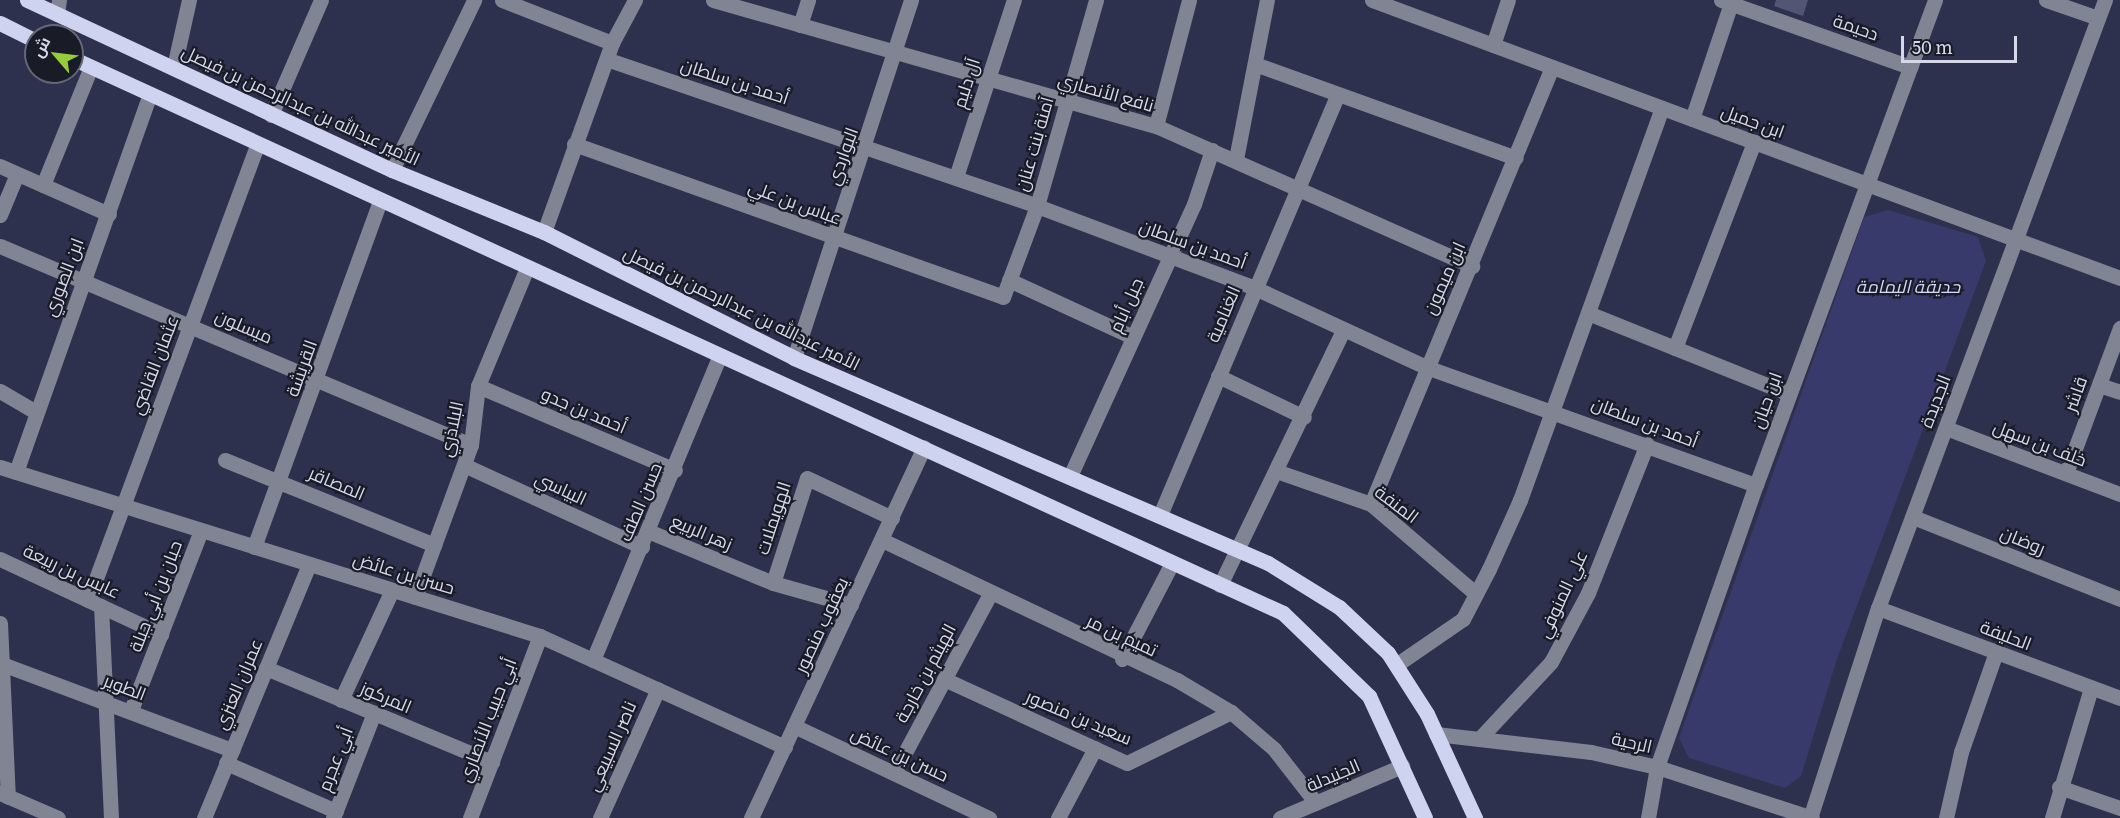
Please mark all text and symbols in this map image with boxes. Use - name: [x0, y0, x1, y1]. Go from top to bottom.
- street label: دحيمة: [1830, 9, 1882, 45]
- north arrow: [24, 24, 84, 84]
- scale bar: [1904, 24, 2020, 62]
- text: ش: [24, 32, 55, 61]
- text: 50 m: [1912, 33, 1953, 60]
- street label: الأمير عبدالله بن عبدالرحمن بن فيصل: [178, 40, 424, 170]
- street label: أحمد بن سلطان: [678, 53, 792, 109]
- street label: آل دليم: [948, 55, 984, 111]
- street label: نافع الأنصاري: [1056, 68, 1156, 116]
- street label: آمنة بنت عنان: [1010, 94, 1058, 194]
- street label: ابن جميل: [1718, 100, 1788, 142]
- street label: البواردي: [822, 124, 862, 188]
- street label: عباس بن علي: [746, 175, 844, 229]
- street label: أحمد بن سلطان: [1136, 215, 1250, 273]
- street label: ابن الصوري: [38, 235, 88, 319]
- street label: ابن ميمون: [1418, 238, 1470, 318]
- street label: الأمير عبدالله بن عبدالرحمن بن فيصل: [620, 241, 864, 375]
- street label: جبل أبام: [1104, 274, 1148, 336]
- park label: حديقة اليمامة: [1856, 275, 1960, 297]
- street label: الغنامية: [1202, 283, 1244, 345]
- street label: ميسلون: [212, 304, 276, 348]
- street label: عثمان القاضي: [125, 312, 183, 418]
- street label: القريشة: [281, 337, 321, 399]
- street label: ابن حيان: [1746, 369, 1786, 431]
- street label: الجديدة: [1915, 371, 1955, 431]
- street label: قاشر: [2059, 373, 2091, 415]
- street label: أحمد بن جدو: [538, 382, 630, 438]
- street label: أحمد بن سلطان: [1589, 392, 1701, 452]
- street label: البلاذري: [435, 399, 467, 459]
- street label: خلف بن سهل: [1990, 415, 2090, 471]
- street label: حسن الطف: [614, 459, 666, 545]
- street label: المصاقر: [306, 462, 368, 504]
- street label: البياسي: [532, 467, 590, 509]
- street label: الهويملات: [751, 479, 795, 557]
- street label: المنفة: [1371, 481, 1423, 527]
- street label: زهر الربيع: [668, 509, 736, 555]
- street label: روضان: [1997, 521, 2049, 559]
- street label: حبان بن أبي جبلة: [124, 537, 186, 655]
- street label: عابس بن ربيعة: [20, 539, 124, 603]
- street label: حسن بن عائض: [351, 547, 457, 599]
- street label: علي المنوفي: [1532, 547, 1592, 641]
- street label: يعقوب منصور: [789, 574, 853, 676]
- street label: تميم بن مر: [1083, 609, 1161, 661]
- street label: الحليفة: [1977, 615, 2035, 655]
- street label: الهيثم بن خارجة: [890, 620, 960, 726]
- street label: عمران العنزي: [209, 635, 267, 733]
- street label: أبي حبيب الأنصاري: [453, 655, 521, 785]
- street label: الطوير: [101, 669, 149, 705]
- street label: المركوز: [357, 677, 415, 717]
- street label: سعيد بن منصور: [1023, 685, 1135, 749]
- street label: ناصر السبيعي: [582, 698, 640, 794]
- street label: حسن بن عائض: [848, 722, 952, 786]
- street label: أبي عجرم: [313, 724, 357, 794]
- street label: الرحية: [1610, 727, 1654, 757]
- street label: الجنيدلة: [1303, 754, 1363, 796]

